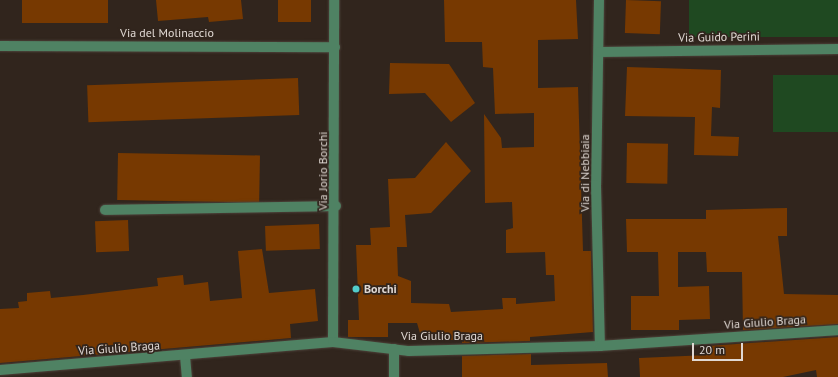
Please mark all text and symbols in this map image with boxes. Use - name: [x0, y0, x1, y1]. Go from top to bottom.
- street label: Via del Molinaccio: [120, 26, 214, 40]
- street label: Via Guido Perini: [678, 29, 760, 45]
- street label: Via Jorio Borchi: [316, 132, 330, 210]
- street label: Via di Nebbiaia: [578, 134, 592, 212]
- place label: Borchi: [364, 282, 397, 296]
- marker: Borchi: [351, 284, 361, 294]
- street label: Via Giulio Braga: [724, 312, 806, 332]
- street label: Via Giulio Braga: [401, 329, 483, 343]
- scale bar: [694, 335, 745, 361]
- street label: Via Giulio Braga: [78, 338, 160, 358]
- text: 20 m: [699, 342, 725, 357]

